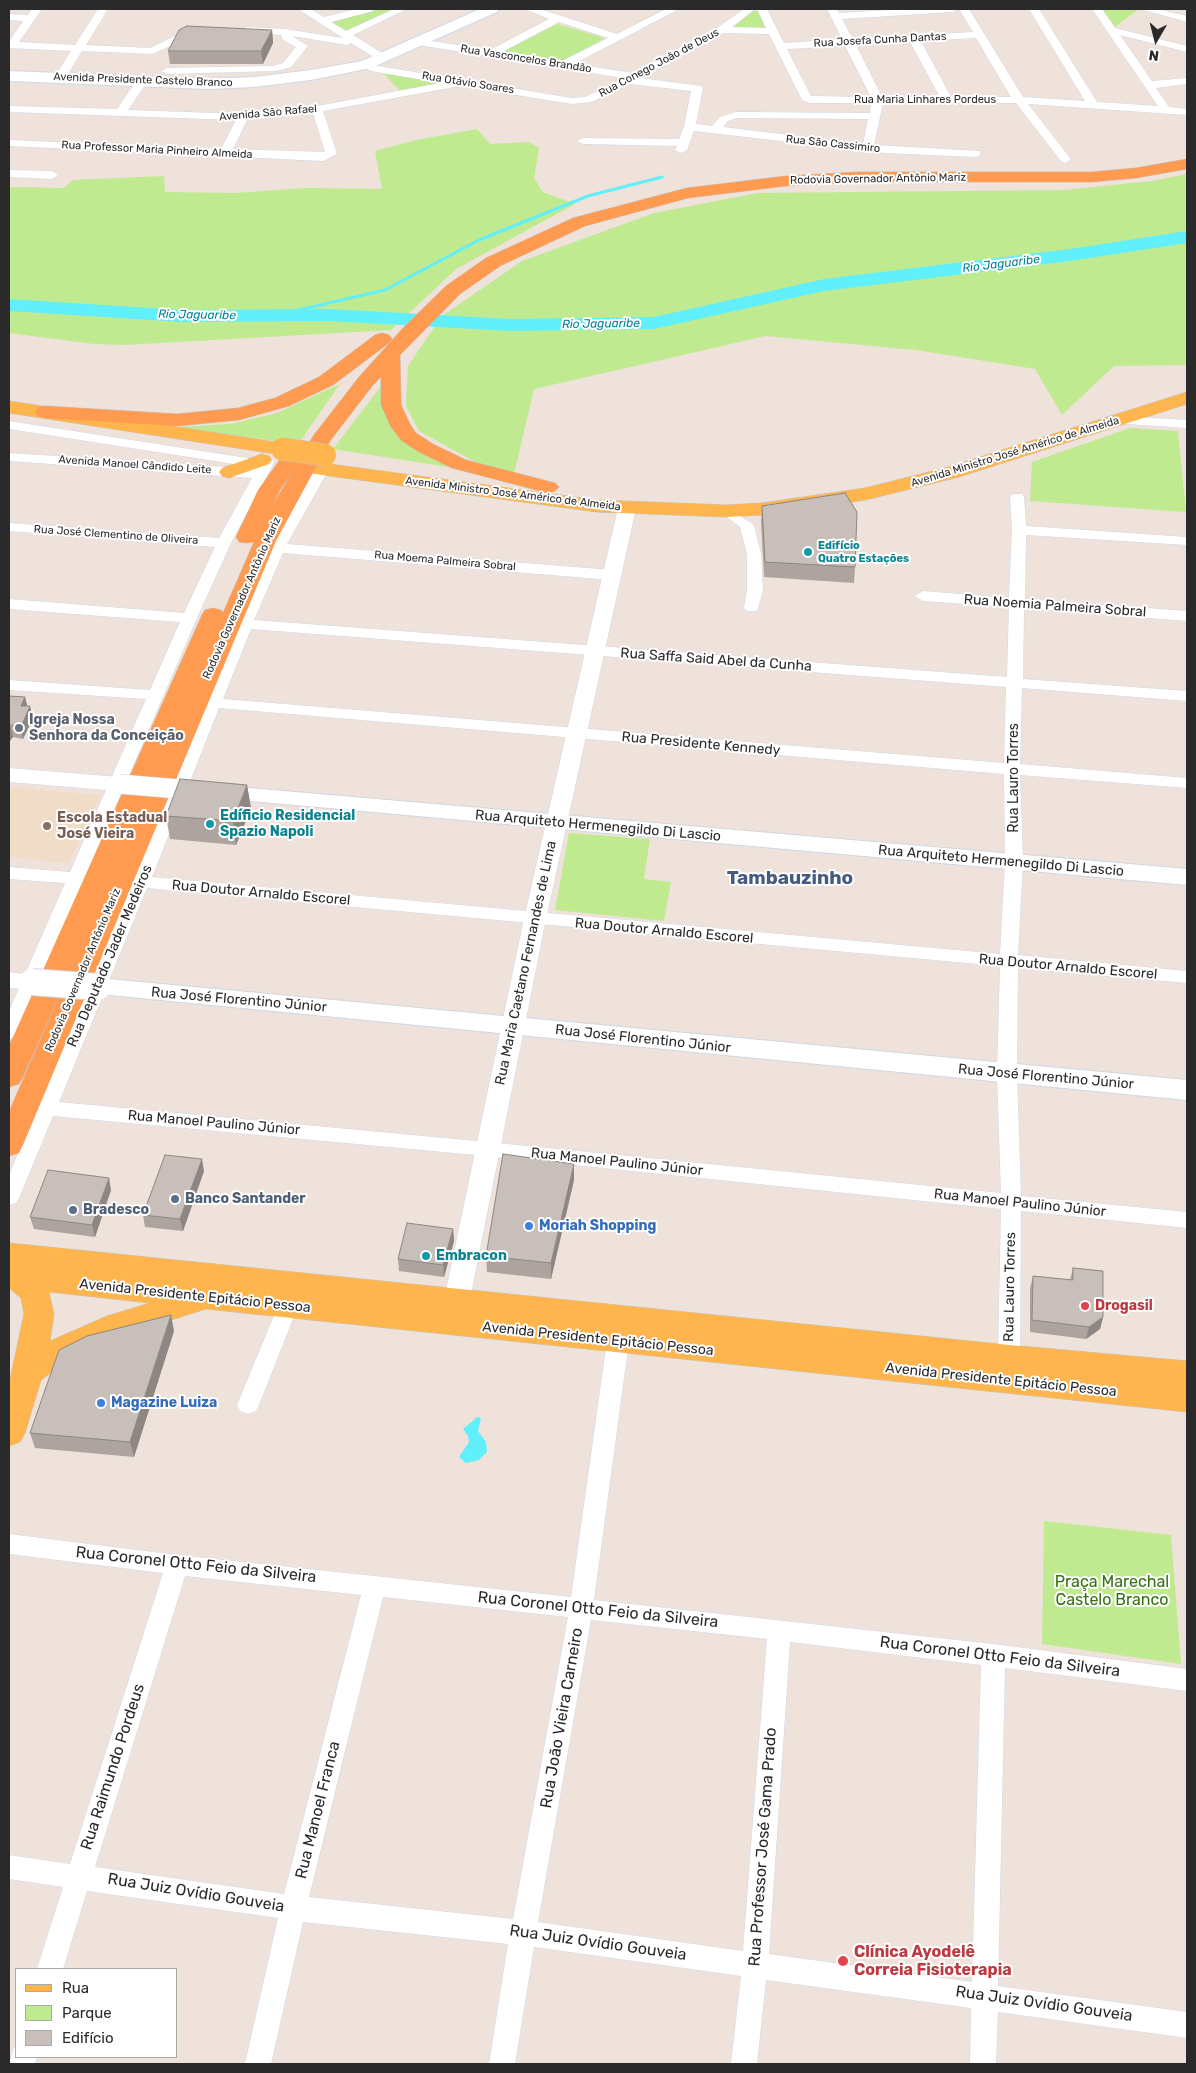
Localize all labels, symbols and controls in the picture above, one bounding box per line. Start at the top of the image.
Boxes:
north arrow [1131,15,1181,65]
street label: Rua Conego João de Deus [597,26,721,100]
street label: Rua Josefa Cunha Dantas [813,30,947,50]
street label: Rua Vasconcelos Brandão [460,42,592,76]
text: N [1148,46,1160,64]
street label: Rua Otávio Soares [421,69,515,97]
street label: Avenida Presidente Castelo Branco [53,70,233,90]
street label: Rua Maria Linhares Pordeus [854,93,996,107]
street label: Avenida São Rafael [219,102,317,124]
street label: Rua São Cassimiro [785,132,881,156]
street label: Rua Professor Maria Pinheiro Almeida [61,138,253,162]
street label: Rodovia Governador Antônio Mariz [790,171,966,187]
water label: Rio Jaguaribe [961,252,1041,276]
water label: Rio Jaguaribe [158,307,236,323]
water label: Rio Jaguaribe [562,316,640,332]
street label: Avenida Ministro José Américo de Almeida [909,414,1121,490]
street label: Avenida Manoel Cândido Leite [58,453,212,477]
street label: Avenida Ministro José Américo de Almeida [404,474,622,514]
street label: Rodovia Governador Antônio Mariz [200,515,284,681]
street label: Rua José Clementino de Oliveira [33,523,199,547]
place label: Edifício Quatro Estações [818,539,909,565]
marker: Edifício Quatro Estações [802,546,814,558]
street label: Rua Moema Palmeira Sobral [374,548,516,574]
street label: Rua Noemia Palmeira Sobral [963,591,1147,621]
street label: Rua Saffa Said Abel da Cunha [620,645,812,675]
place label: Igreja Nossa Senhora da Conceição [29,712,184,744]
marker: Igreja Nossa Senhora da Conceição [13,722,25,734]
street label: Rua Lauro Torres [1006,723,1022,833]
street label: Rua Presidente Kennedy [621,729,781,759]
street label: Rua Arquiteto Hermenegildo Di Lascio [474,807,722,845]
place label: Edíficio Residencial Spazio Napoli [220,808,355,840]
place label: Escola Estadual José Vieira [57,810,167,842]
marker: Edíficio Residencial Spazio Napoli [204,818,216,830]
marker: Escola Estadual José Vieira [41,820,53,832]
street label: Rua Maria Caetano Fernandes de Lima [492,839,560,1087]
street label: Rua Arquiteto Hermenegildo Di Lascio [877,842,1125,880]
street label: Rua Deputado Jader Medeiros [64,862,156,1050]
district label: Tambauzinho [727,868,853,890]
street label: Rua Doutor Arnaldo Escorel [171,877,351,909]
street label: Rodovia Governador Antônio Mariz [43,886,123,1054]
street label: Rua Doutor Arnaldo Escorel [574,915,754,947]
street label: Rua Doutor Arnaldo Escorel [978,951,1158,983]
street label: Rua José Florentino Júnior [150,984,328,1016]
street label: Rua José Florentino Júnior [554,1021,732,1057]
street label: Rua José Florentino Júnior [957,1061,1135,1093]
street label: Rua Manoel Paulino Júnior [127,1107,301,1139]
street label: Rua Manoel Paulino Júnior [530,1145,704,1179]
street label: Rua Manoel Paulino Júnior [933,1186,1107,1220]
place label: Banco Santander [185,1191,306,1207]
marker: Banco Santander [169,1193,181,1205]
place label: Bradesco [83,1202,149,1218]
marker: Bradesco [67,1204,79,1216]
place label: Moriah Shopping [539,1218,656,1234]
marker: Moriah Shopping [523,1220,535,1232]
street label: Rua Lauro Torres [1001,1232,1019,1342]
place label: Embracon [436,1248,507,1264]
marker: Embracon [420,1250,432,1262]
street label: Avenida Presidente Epitácio Pessoa [79,1276,311,1316]
place label: Drogasil [1095,1298,1153,1314]
marker: Drogasil [1079,1300,1091,1312]
street label: Avenida Presidente Epitácio Pessoa [482,1319,714,1359]
street label: Avenida Presidente Epitácio Pessoa [885,1360,1117,1400]
place label: Magazine Luiza [111,1395,217,1411]
marker: Magazine Luiza [95,1397,107,1409]
street label: Rua Coronel Otto Feio da Silveira [75,1543,317,1587]
park label: Praça Marechal Castelo Branco [1055,1572,1169,1610]
street label: Rua Coronel Otto Feio da Silveira [477,1588,719,1632]
street label: Rua João Vieira Carneiro [537,1626,587,1810]
street label: Rua Coronel Otto Feio da Silveira [879,1633,1121,1681]
street label: Rua Raimundo Pordeus [77,1681,149,1853]
street label: Rua Professor José Gama Prado [745,1727,781,1967]
street label: Rua Manoel Franca [292,1739,344,1881]
street label: Rua Juiz Ovídio Gouveia [106,1870,286,1916]
street label: Rua Juiz Ovídio Gouveia [508,1921,688,1965]
place label: Clínica Ayodelê Correia Fisioterapia [854,1942,1012,1980]
marker: Clínica Ayodelê Correia Fisioterapia [836,1954,850,1968]
legend [15,1968,178,2058]
text: Rua [62,1979,89,1997]
street label: Rua Juiz Ovídio Gouveia [954,1982,1134,2026]
text: Parque [62,2004,112,2022]
text: Edifício [62,2029,114,2047]

